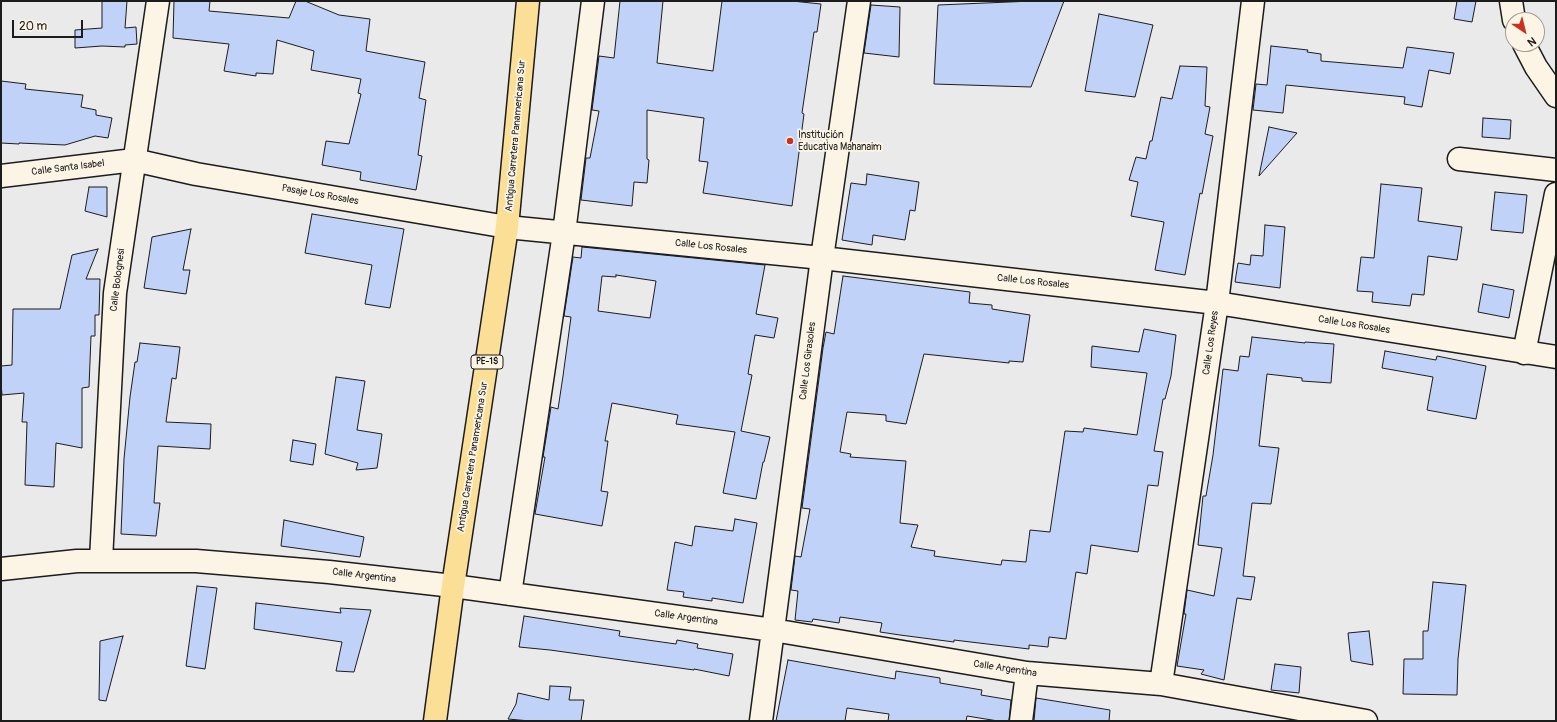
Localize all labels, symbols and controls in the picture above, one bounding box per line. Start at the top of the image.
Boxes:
scale bar [14,12,85,38]
north arrow [1505,12,1545,52]
text: 20 m [19,19,47,34]
text: N [1525,34,1538,49]
street label: Antigua Carretera Panamericana Sur [503,60,529,212]
place label: Institución Educativa Mahanaim [798,129,882,152]
marker: Institución Educativa Mahanaim [785,136,795,146]
street label: Calle Santa Isabel [31,158,105,178]
street label: Pasaje Los Rosales [281,182,359,208]
street label: Calle Los Rosales [674,237,748,257]
street label: Calle Bolognesi [108,248,128,312]
street label: Calle Los Rosales [996,272,1070,292]
street label: Calle Los Reyes [1201,310,1221,376]
street label: Calle Los Rosales [1317,313,1391,337]
street label: Calle Los Girasoles [797,321,819,401]
road number: PE-1S [471,355,503,369]
street label: Antigua Carretera Panamericana Sur [455,381,491,533]
street label: Calle Argentina [331,566,397,586]
street label: Calle Argentina [653,608,719,628]
street label: Calle Argentina [972,658,1038,680]

